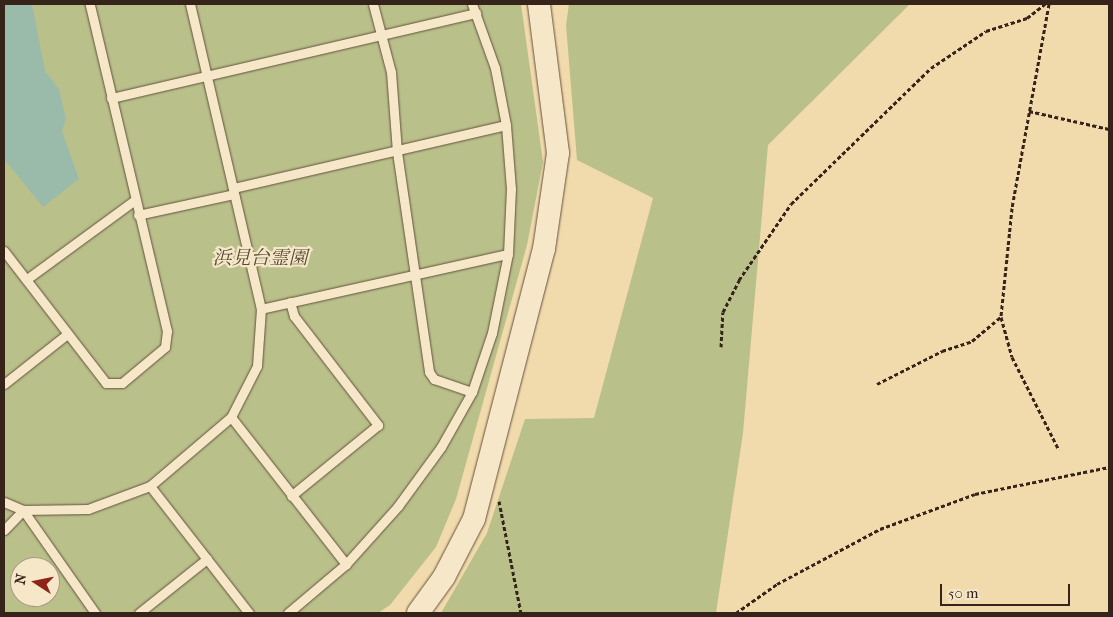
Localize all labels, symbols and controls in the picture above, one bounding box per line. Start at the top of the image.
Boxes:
park label: 浜見台霊園 [213,248,307,270]
north arrow [10,557,60,607]
text: N [11,572,30,586]
scale bar [943,574,1073,606]
text: 50 m [948,584,978,602]

